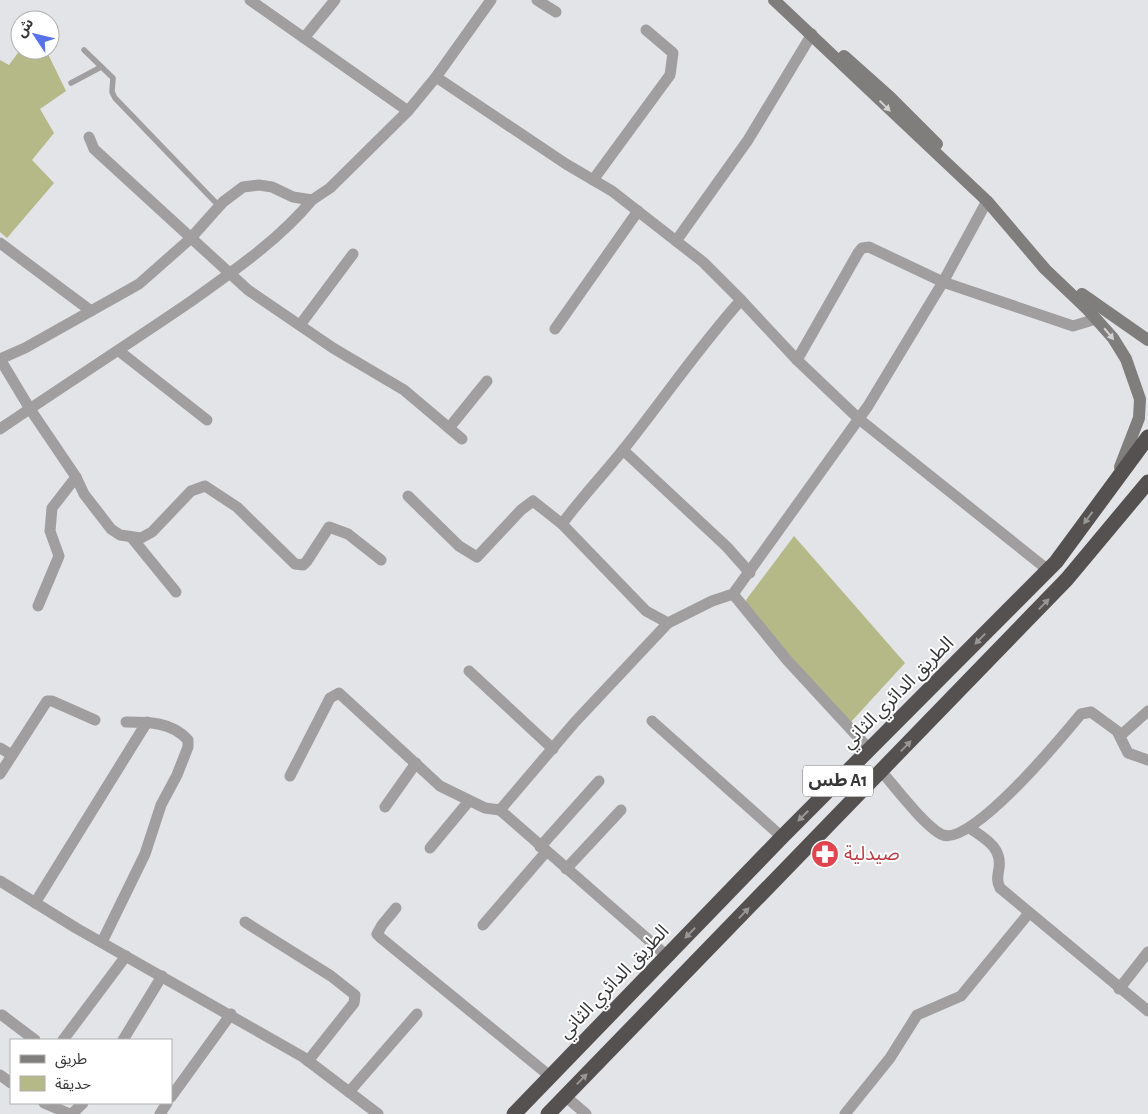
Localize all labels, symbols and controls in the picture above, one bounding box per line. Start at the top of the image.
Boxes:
north arrow [10,10,60,60]
text: ش [14,16,36,40]
one-way arrow [879,100,891,112]
one-way arrow [1103,328,1115,340]
one-way arrow [1083,511,1093,525]
one-way arrow [1038,598,1050,610]
street label: الطريق الدائري الثاني [838,633,961,756]
one-way arrow [974,633,986,645]
one-way arrow [900,740,912,752]
road number: طس A1 [803,766,873,796]
one-way arrow [797,810,809,822]
pharmacy icon: صيدلية [810,839,840,869]
place label: صيدلية [844,845,900,864]
one-way arrow [738,907,750,919]
street label: الطريق الدائري الثاني [555,922,676,1045]
one-way arrow [684,926,696,938]
legend [10,1039,172,1104]
text: طريق [55,1052,87,1069]
one-way arrow [576,1073,588,1085]
text: حديقة [55,1077,91,1092]

